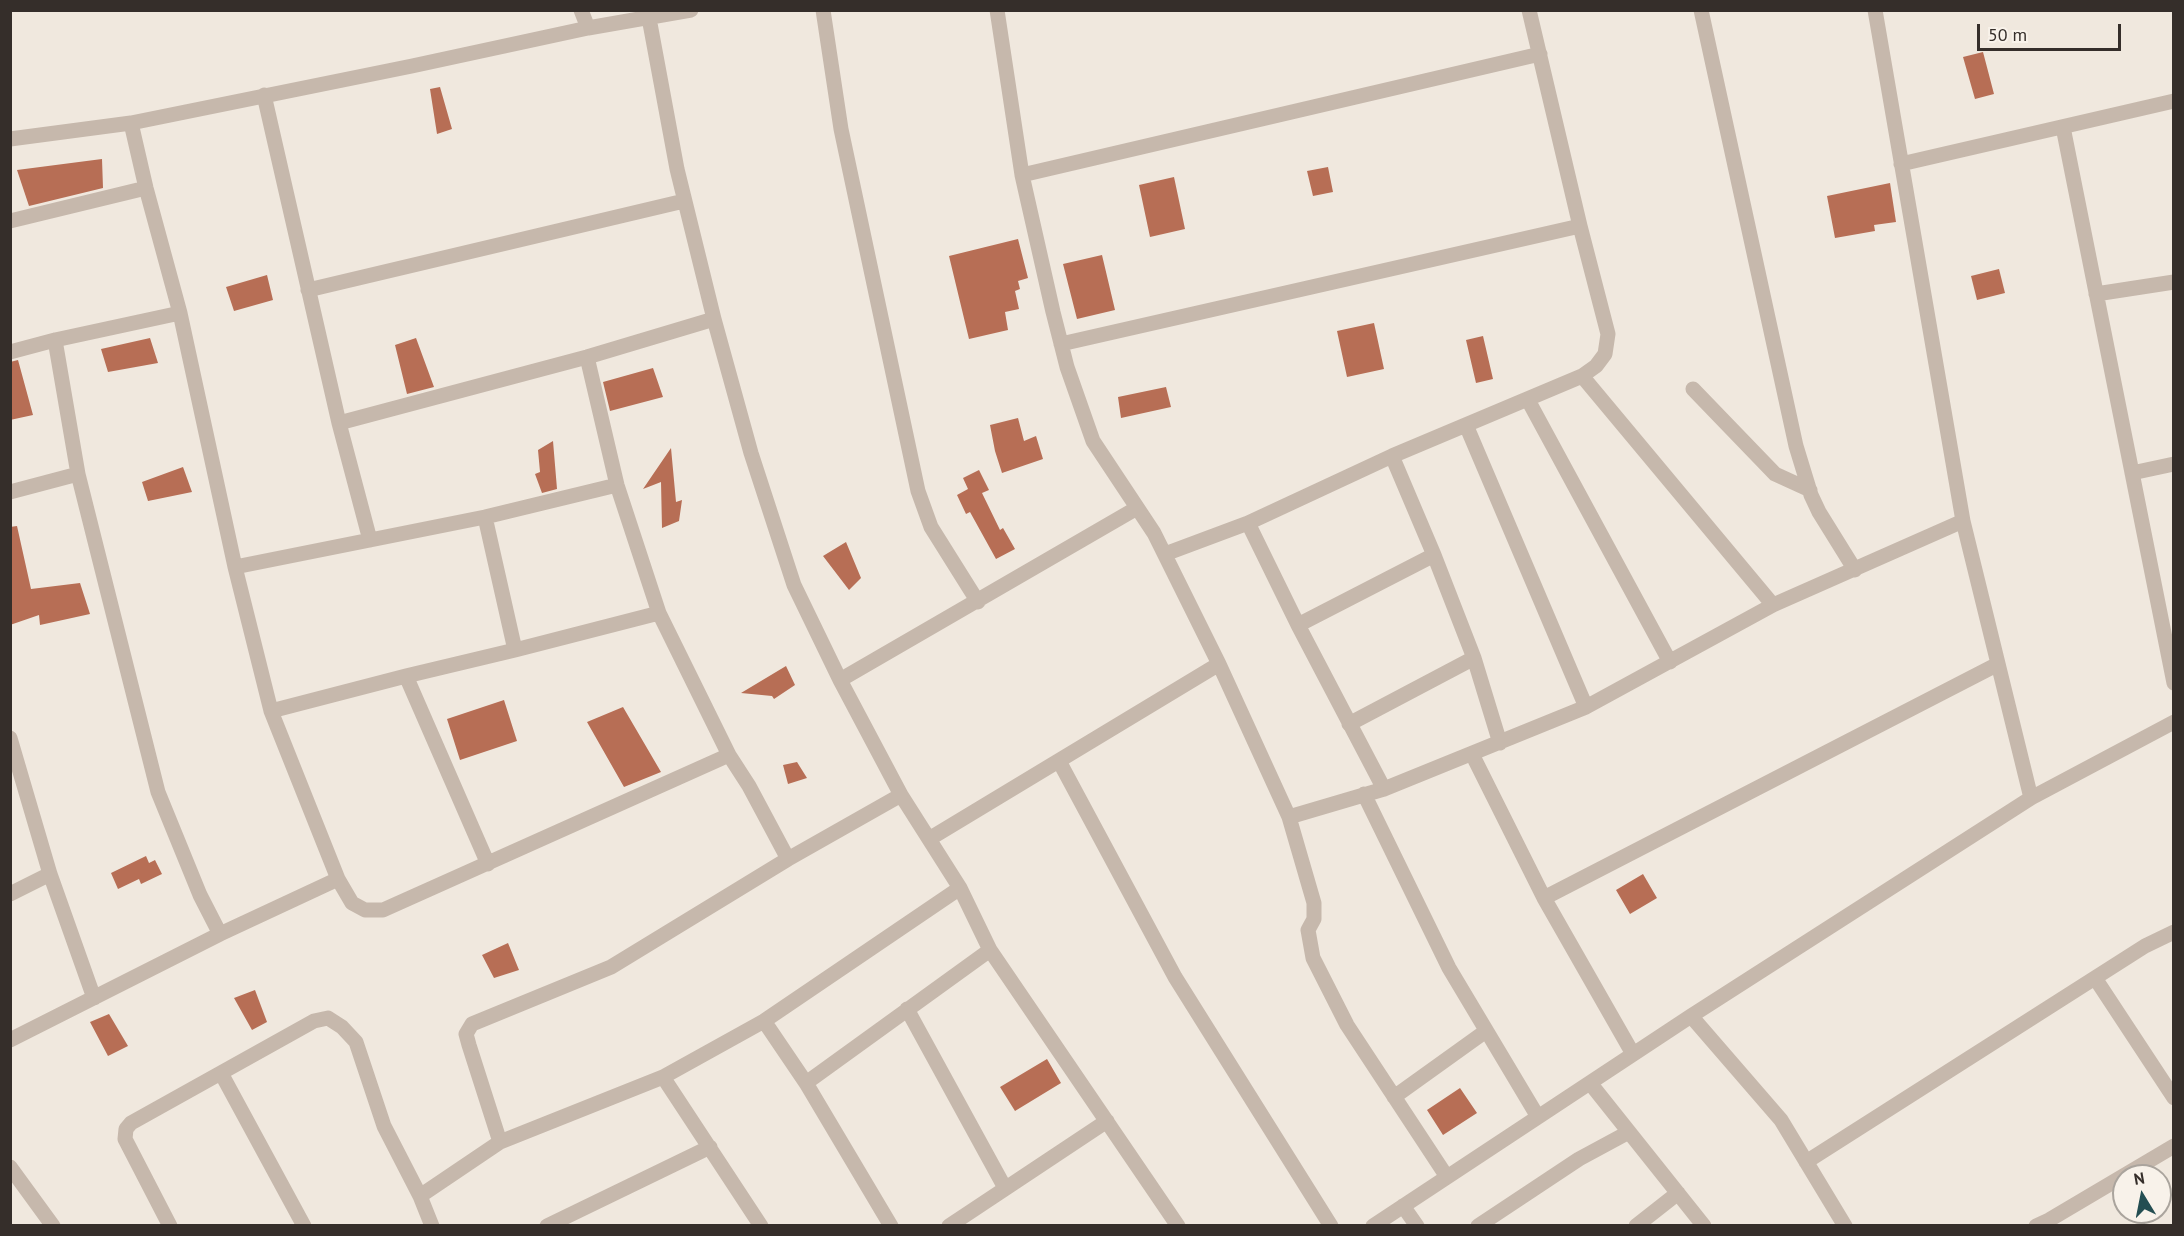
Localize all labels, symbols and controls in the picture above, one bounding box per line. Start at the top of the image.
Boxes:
scale bar [1980,12,2124,50]
text: 50 m [1988,23,2027,46]
north arrow [2112,1164,2172,1224]
text: N [2132,1167,2146,1189]

